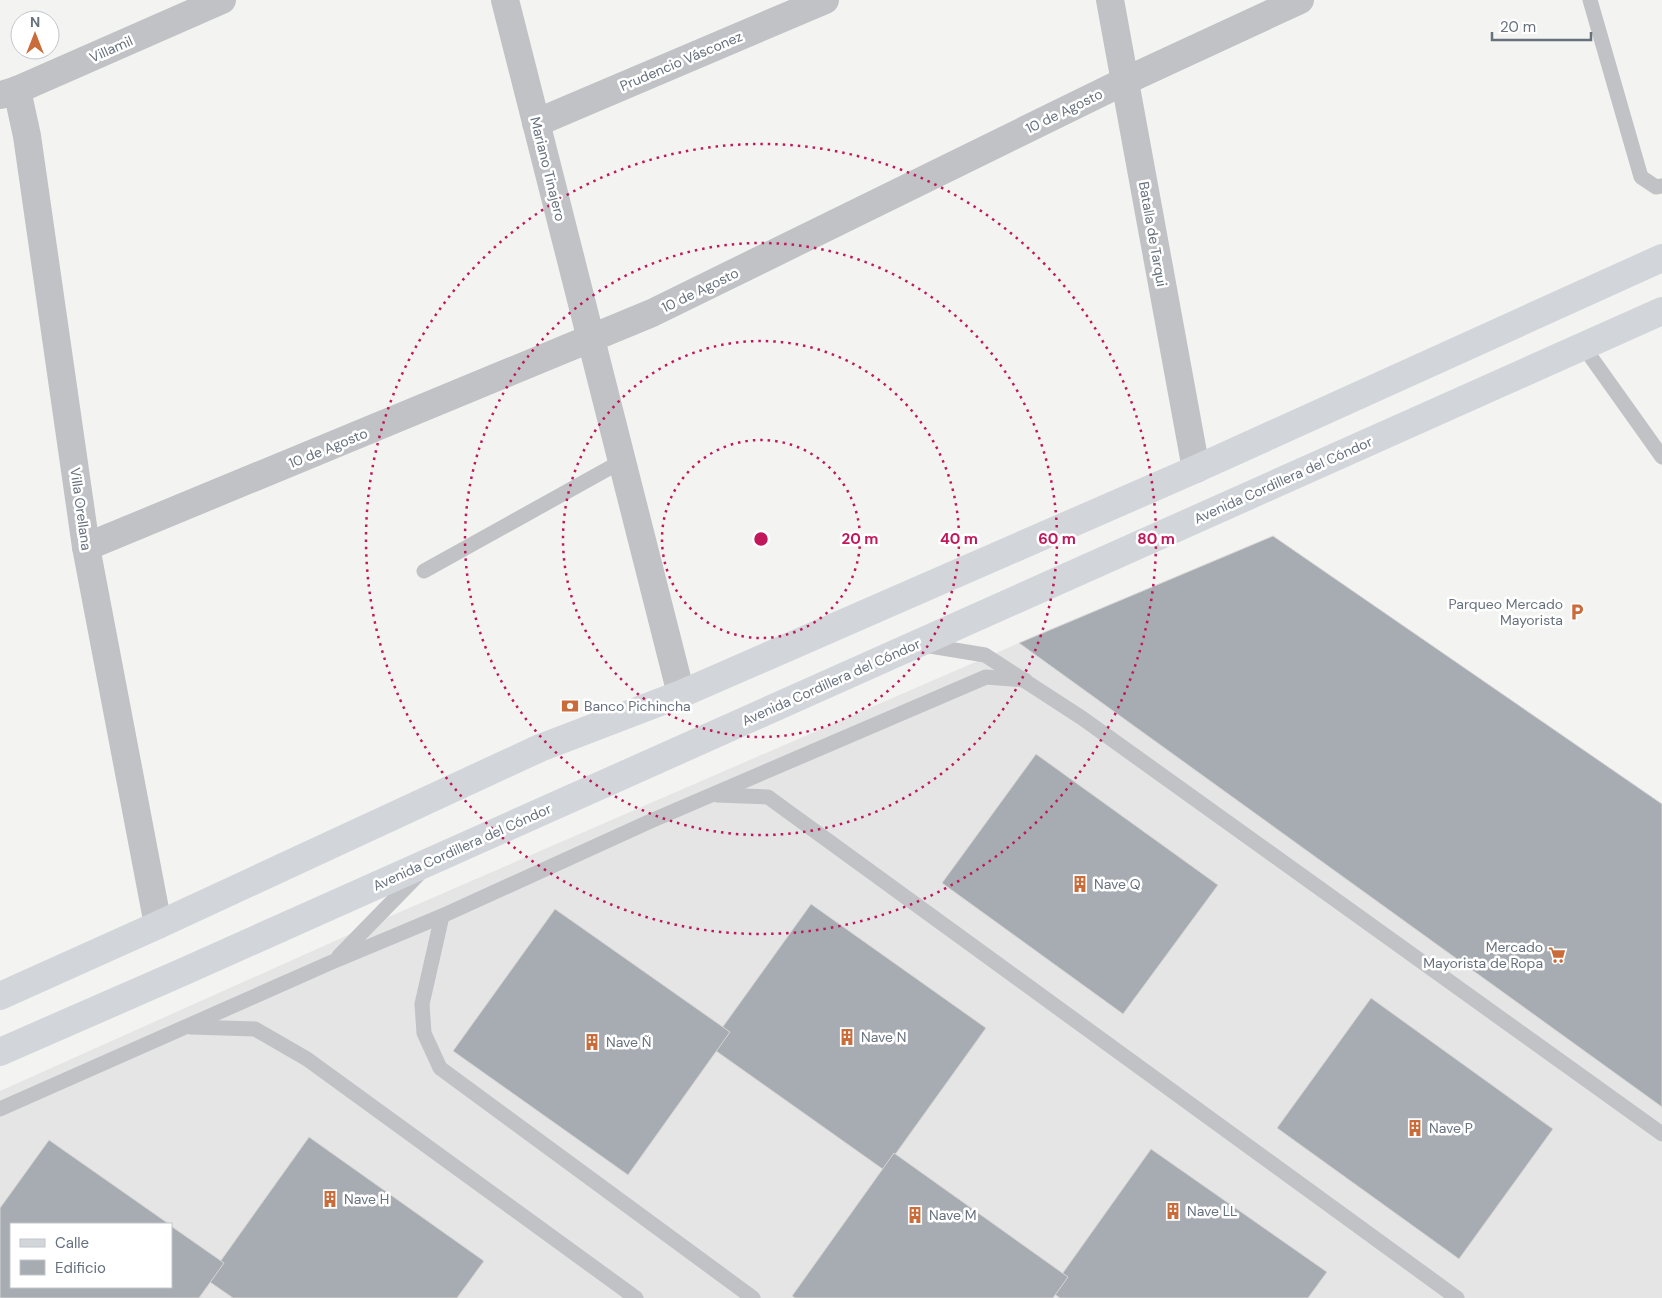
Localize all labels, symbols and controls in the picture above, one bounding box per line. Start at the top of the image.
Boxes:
north arrow [10,10,60,60]
scale bar [1492,10,1591,42]
text: N [30,13,40,31]
text: 20 m [1500,17,1536,37]
street label: Prudencio Vásconez [617,27,745,95]
street label: Villamil [87,32,135,66]
street label: 10 de Agosto [1022,85,1106,137]
street label: Mariano Tinajero [526,115,570,223]
street label: Batalla de Tarqui [1135,180,1171,288]
street label: 10 de Agosto [658,264,742,316]
street label: 10 de Agosto [286,424,370,472]
street label: Avenida Cordillera del Cóndor [1191,432,1375,528]
street label: Villa Orellana [66,466,96,552]
text: 20 m [842,529,878,549]
text: 40 m [940,529,978,549]
text: 60 m [1038,529,1076,549]
text: 80 m [1137,529,1175,549]
centre of rings [752,530,770,548]
place label: Parqueo Mercado Mayorista [1449,595,1563,629]
parking icon: Parqueo Mercado Mayorista [1567,602,1587,622]
street label: Avenida Cordillera del Cóndor [739,634,923,730]
bank icon: Banco Pichincha [560,696,580,716]
place label: Banco Pichincha [584,697,691,715]
street label: Avenida Cordillera del Cóndor [370,799,554,895]
building icon: Nave Q [1070,874,1090,894]
place label: Nave Q [1094,875,1141,893]
place label: Mercado Mayorista de Ropa [1423,938,1543,972]
supermarket icon: Mercado Mayorista de Ropa [1547,945,1567,965]
building icon: Nave N [837,1027,857,1047]
place label: Nave N [861,1028,906,1046]
building icon: Nave Ñ [582,1032,602,1052]
place label: Nave Ñ [606,1033,651,1051]
building icon: Nave P [1405,1118,1425,1138]
place label: Nave P [1429,1119,1473,1137]
building icon: Nave H [320,1189,340,1209]
place label: Nave H [344,1190,389,1208]
building icon: Nave LL [1163,1201,1183,1221]
place label: Nave LL [1187,1202,1237,1220]
building icon: Nave M [905,1205,925,1225]
place label: Nave M [929,1206,977,1224]
legend [10,1223,172,1288]
text: Calle [55,1233,89,1253]
text: Edificio [55,1258,106,1278]

